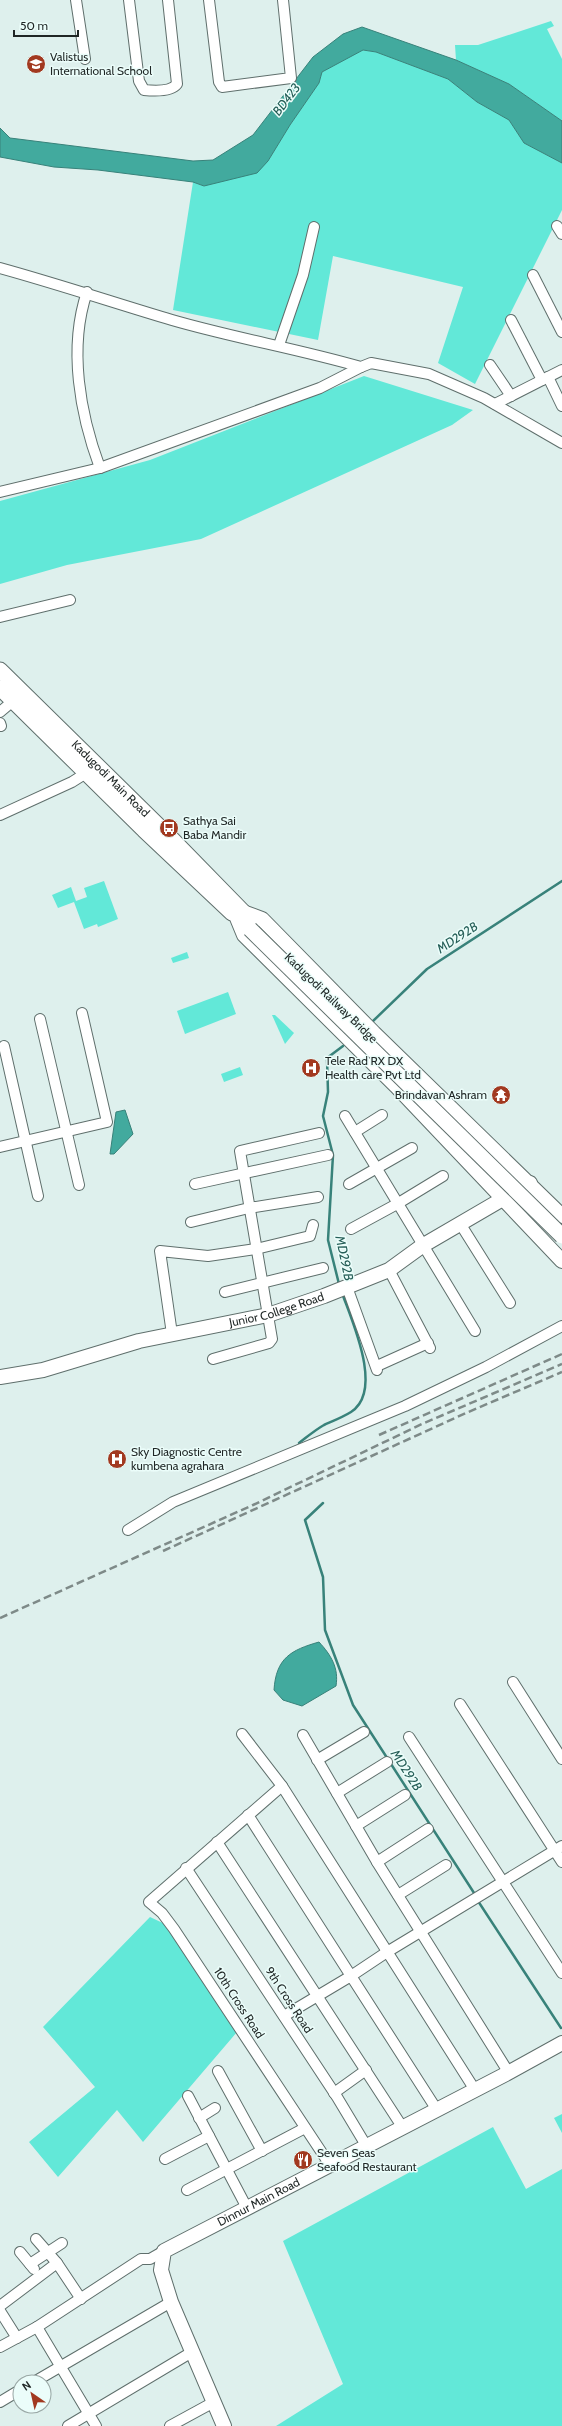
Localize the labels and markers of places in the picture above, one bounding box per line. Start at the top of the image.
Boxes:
place label: Valistus International School [50,49,152,78]
school or university icon: Valistus International School [25,53,47,75]
place label: Sathya Sai Baba Mandir [183,813,246,842]
bus stop icon: Sathya Sai Baba Mandir [158,817,180,839]
place label: Tele Rad RX DX Health care Pvt Ltd [325,1053,421,1082]
hospital icon: Tele Rad RX DX Health care Pvt Ltd [300,1057,322,1079]
temple icon: Brindavan Ashram [490,1084,512,1106]
place label: Brindavan Ashram [395,1087,487,1102]
place label: Sky Diagnostic Centre kumbena agrahara [131,1444,242,1473]
hospital icon: Sky Diagnostic Centre kumbena agrahara [106,1448,128,1470]
place label: Seven Seas Seafood Restaurant [317,2145,417,2174]
restaurant icon: Seven Seas Seafood Restaurant [292,2149,314,2171]

